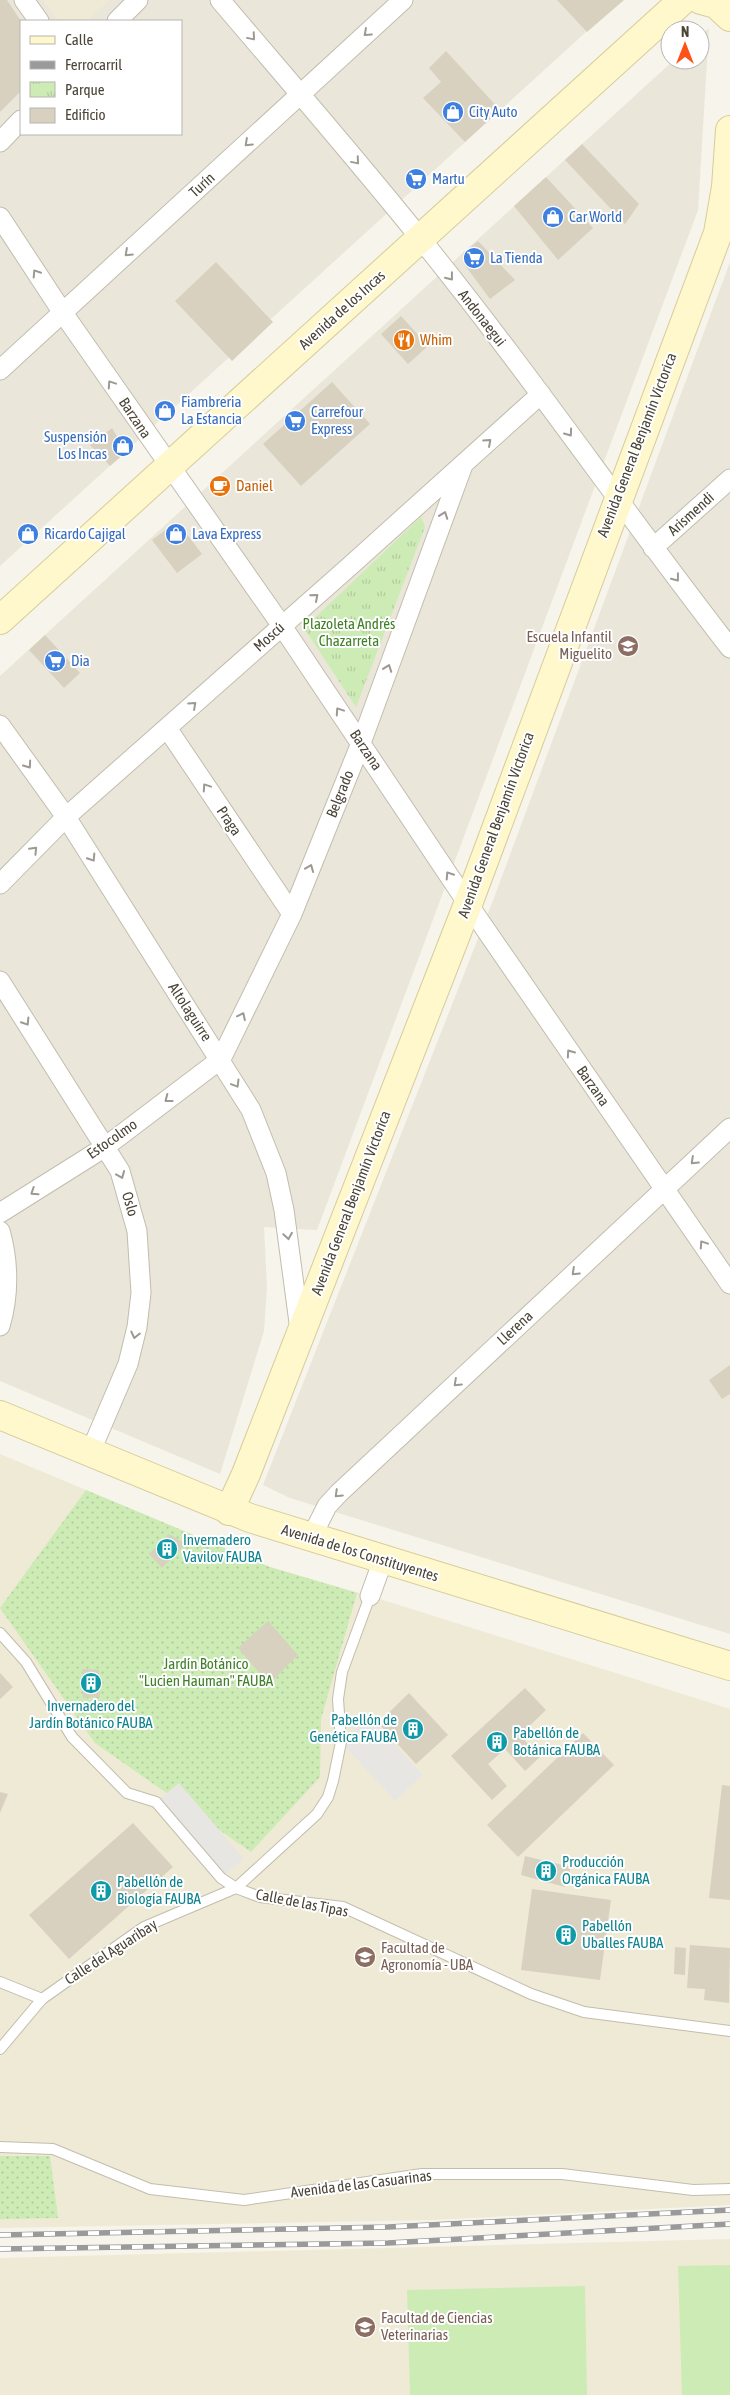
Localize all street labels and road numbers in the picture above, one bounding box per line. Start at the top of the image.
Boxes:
street label: Turín [186,169,218,200]
street label: Avenida de los Incas [295,266,388,353]
street label: Andonaegui [455,286,510,349]
street label: Avenida General Benjamín Victorica [593,350,680,539]
street label: Barzana [116,394,155,441]
street label: Arismendi [664,489,717,539]
street label: Moscú [250,619,287,655]
street label: Barzana [347,726,386,773]
street label: Avenida General Benjamín Victorica [454,730,537,920]
street label: Belgrado [322,768,357,820]
street label: Praga [214,803,245,839]
street label: Altolaguirre [165,979,216,1044]
street label: Barzana [574,1062,613,1109]
street label: Avenida General Benjamín Victorica [307,1108,394,1297]
street label: Estocolmo [83,1115,140,1162]
street label: Oslo [119,1190,142,1218]
street label: Llerena [494,1307,536,1348]
street label: Avenida de los Constituyentes [280,1521,441,1585]
street label: Calle de las Tipas [254,1885,350,1920]
street label: Calle del Aguaribay [61,1915,160,1988]
street label: Avenida de las Casuarinas [289,2166,432,2201]

